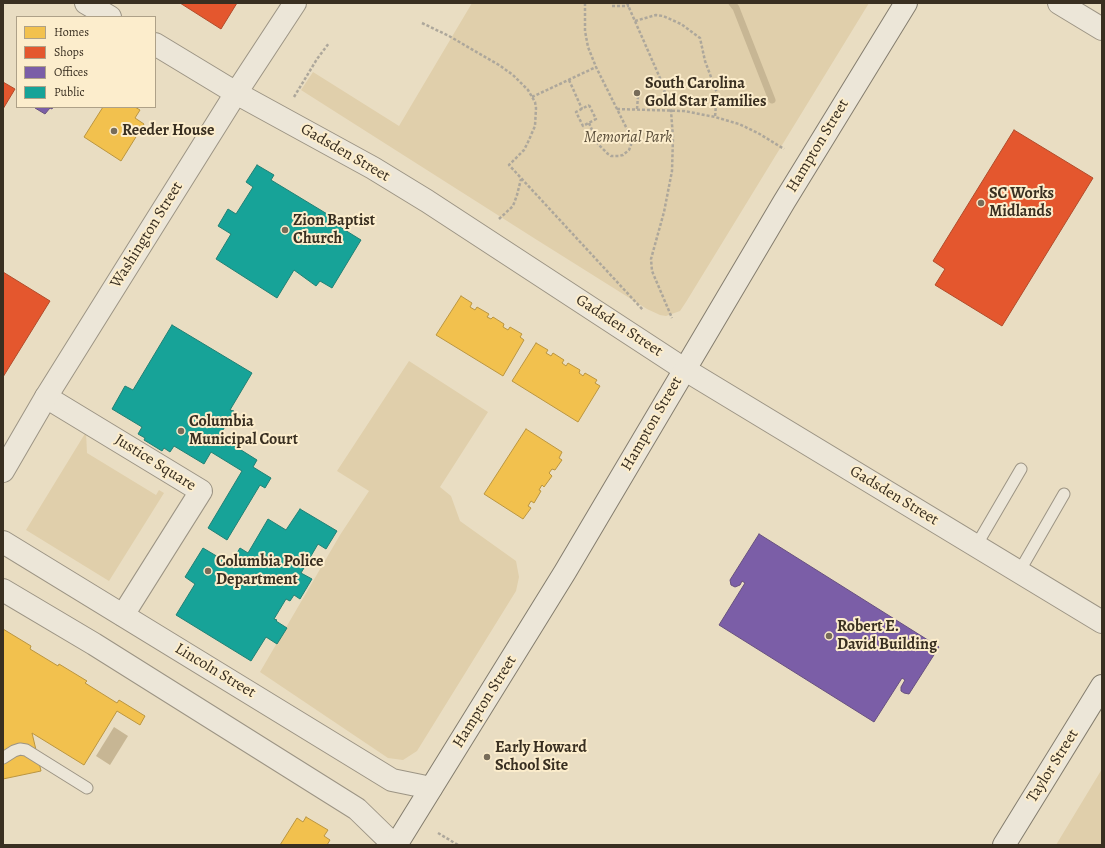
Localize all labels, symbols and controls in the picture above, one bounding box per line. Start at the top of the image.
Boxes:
legend [16,16,156,108]
text: Homes [54,24,89,40]
text: Shops [54,44,84,60]
text: Offices [54,64,88,80]
place label: South Carolina Gold Star Families [645,74,767,112]
text: Public [54,84,85,100]
marker: South Carolina Gold Star Families [632,88,642,98]
street label: Hampton Street [783,96,853,196]
street label: Gadsden Street [297,120,393,186]
place label: Reeder House [122,121,214,141]
marker: Reeder House [109,126,119,136]
park label: Memorial Park [584,128,672,148]
street label: Washington Street [107,178,187,292]
place label: SC Works Midlands [989,184,1054,222]
marker: SC Works Midlands [976,198,986,208]
place label: Zion Baptist Church [293,211,375,249]
marker: Zion Baptist Church [280,225,290,235]
street label: Gadsden Street [572,291,666,361]
street label: Hampton Street [617,374,687,474]
place label: Columbia Municipal Court [189,412,298,450]
marker: Columbia Municipal Court [176,426,186,436]
street label: Justice Square [111,430,199,496]
street label: Gadsden Street [846,462,942,530]
place label: Columbia Police Department [216,552,323,590]
marker: Columbia Police Department [203,566,213,576]
place label: Robert E. David Building [837,617,937,655]
marker: Robert E. David Building [824,631,834,641]
street label: Lincoln Street [171,639,259,703]
street label: Hampton Street [449,652,521,752]
street label: Taylor Street [1023,726,1083,806]
place label: Early Howard School Site [495,738,587,776]
marker: Early Howard School Site [482,752,492,762]

